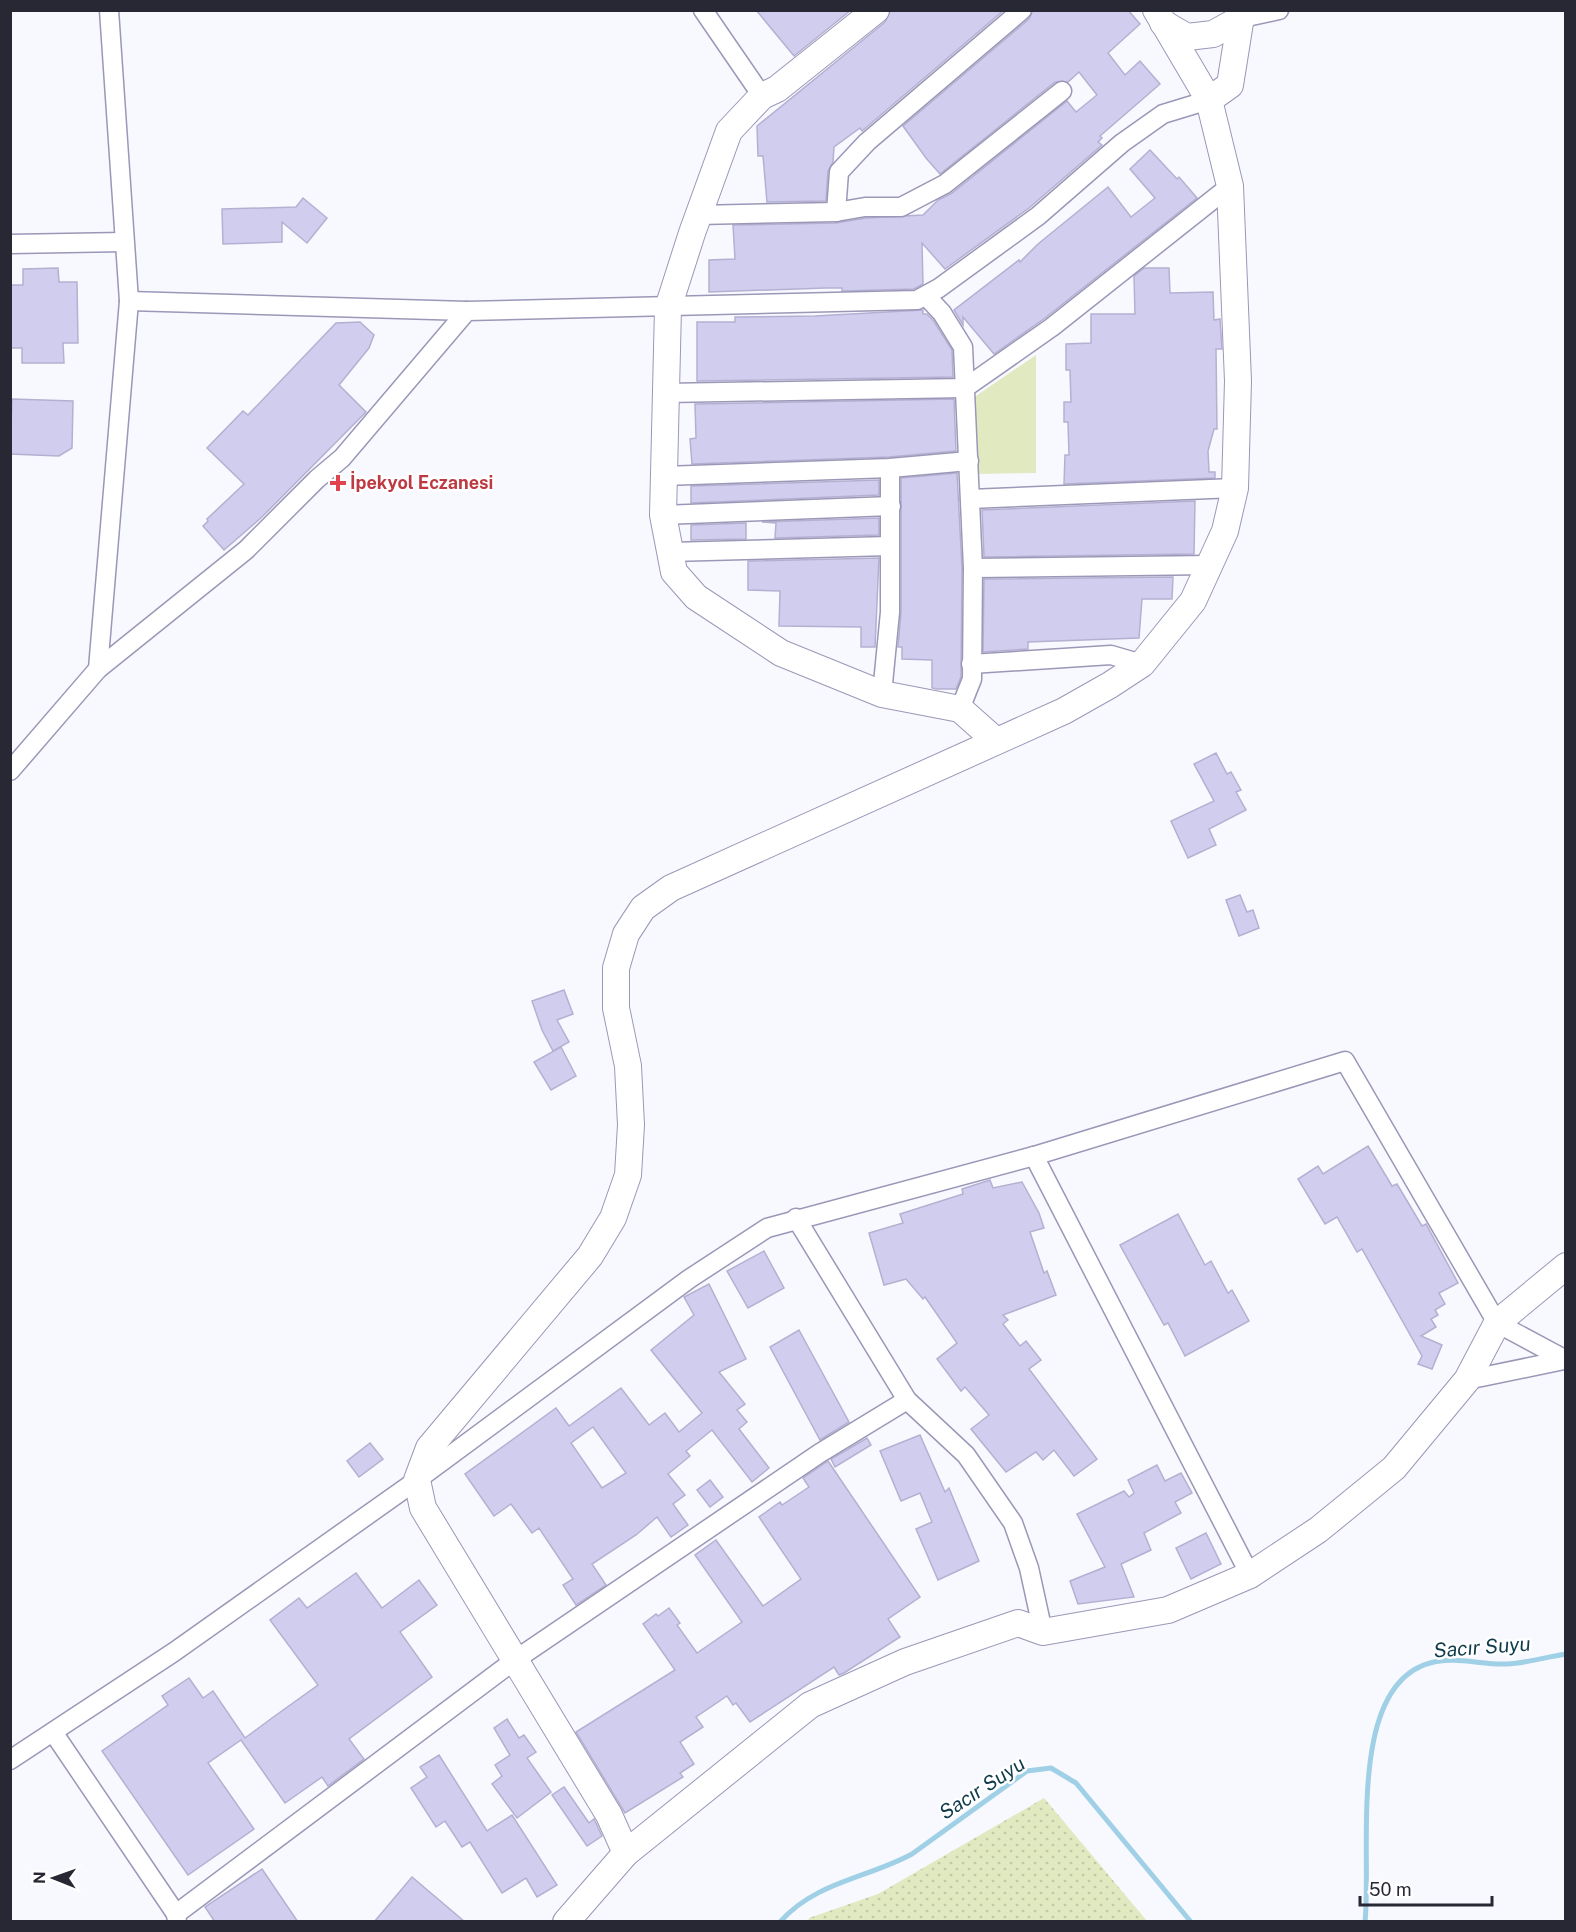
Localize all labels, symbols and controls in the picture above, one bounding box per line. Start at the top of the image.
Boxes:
place label: İpekyol Eczanesi [350,471,493,493]
marker: İpekyol Eczanesi [331,476,345,490]
water label: Sacır Suyu [1433,1632,1531,1662]
water label: Sacır Suyu [935,1751,1029,1825]
north arrow [24,1848,84,1908]
scale bar [1360,1869,1492,1907]
text: N [30,1871,49,1884]
text: 50 m [1369,1879,1412,1900]

